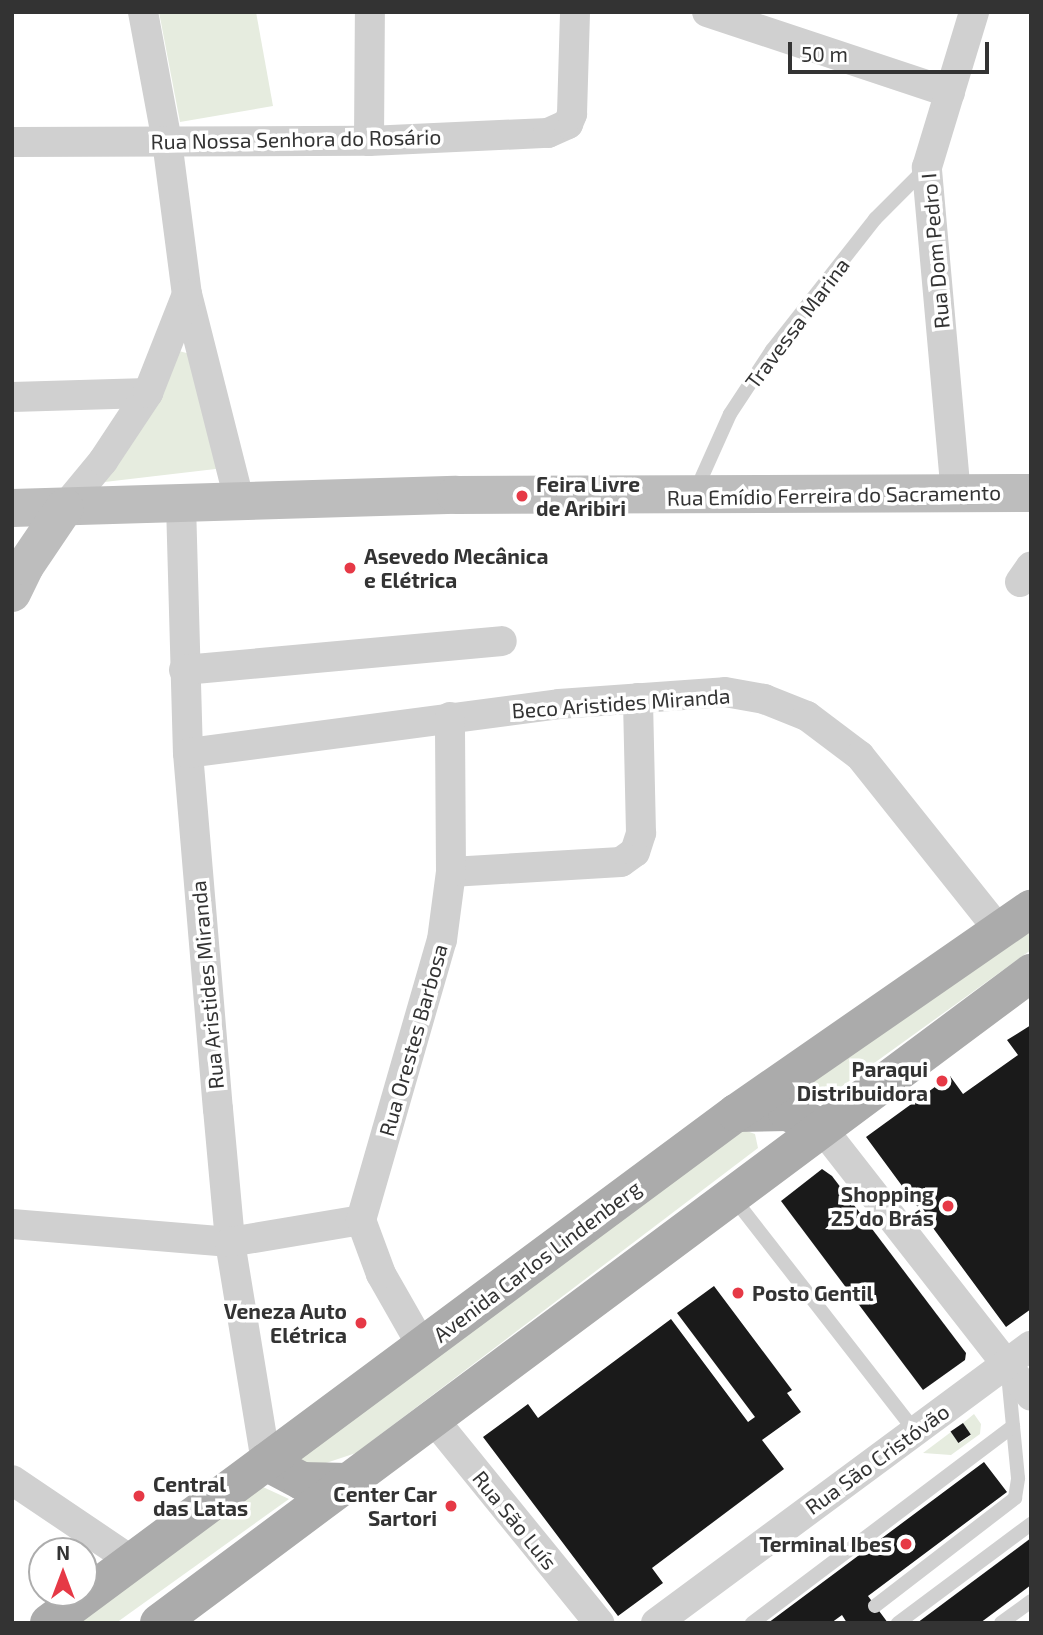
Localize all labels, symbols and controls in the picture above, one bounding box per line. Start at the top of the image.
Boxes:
scale bar [791,28,992,72]
text: 50 m [801,41,848,66]
street label: Rua Nossa Senhora do Rosário [150,124,442,154]
street label: Rua Dom Pedro I [916,172,954,330]
street label: Travessa Marina [740,253,854,393]
place label: Feira Livre de Aribiri [536,471,640,521]
street label: Rua Emídio Ferreira do Sacramento [667,479,1001,511]
marker: Feira Livre de Aribiri [514,488,530,504]
place label: Asevedo Mecânica e Elétrica [364,543,548,593]
marker: Asevedo Mecânica e Elétrica [342,560,358,576]
street label: Beco Aristides Miranda [511,683,731,723]
street label: Rua Aristides Miranda [185,879,229,1091]
street label: Rua Orestes Barbosa [373,941,453,1139]
place label: Paraqui Distribuidora [797,1056,928,1106]
marker: Paraqui Distribuidora [934,1073,950,1089]
street label: Avenida Carlos Lindenberg [428,1175,646,1347]
place label: Shopping 25 do Brás [831,1181,934,1231]
marker: Shopping 25 do Brás [940,1198,956,1214]
place label: Posto Gentil [752,1280,873,1306]
marker: Posto Gentil [730,1285,746,1301]
place label: Veneza Auto Elétrica [223,1298,347,1348]
marker: Veneza Auto Elétrica [353,1315,369,1331]
street label: Rua São Cristóvão [800,1398,954,1520]
street label: Rua São Luís [468,1466,562,1574]
place label: Central das Latas [153,1471,248,1521]
place label: Center Car Sartori [333,1481,437,1531]
marker: Central das Latas [131,1488,147,1504]
marker: Center Car Sartori [443,1498,459,1514]
place label: Terminal Ibes [759,1531,892,1557]
marker: Terminal Ibes [898,1536,914,1552]
north arrow [28,1537,98,1607]
text: N [56,1541,70,1564]

